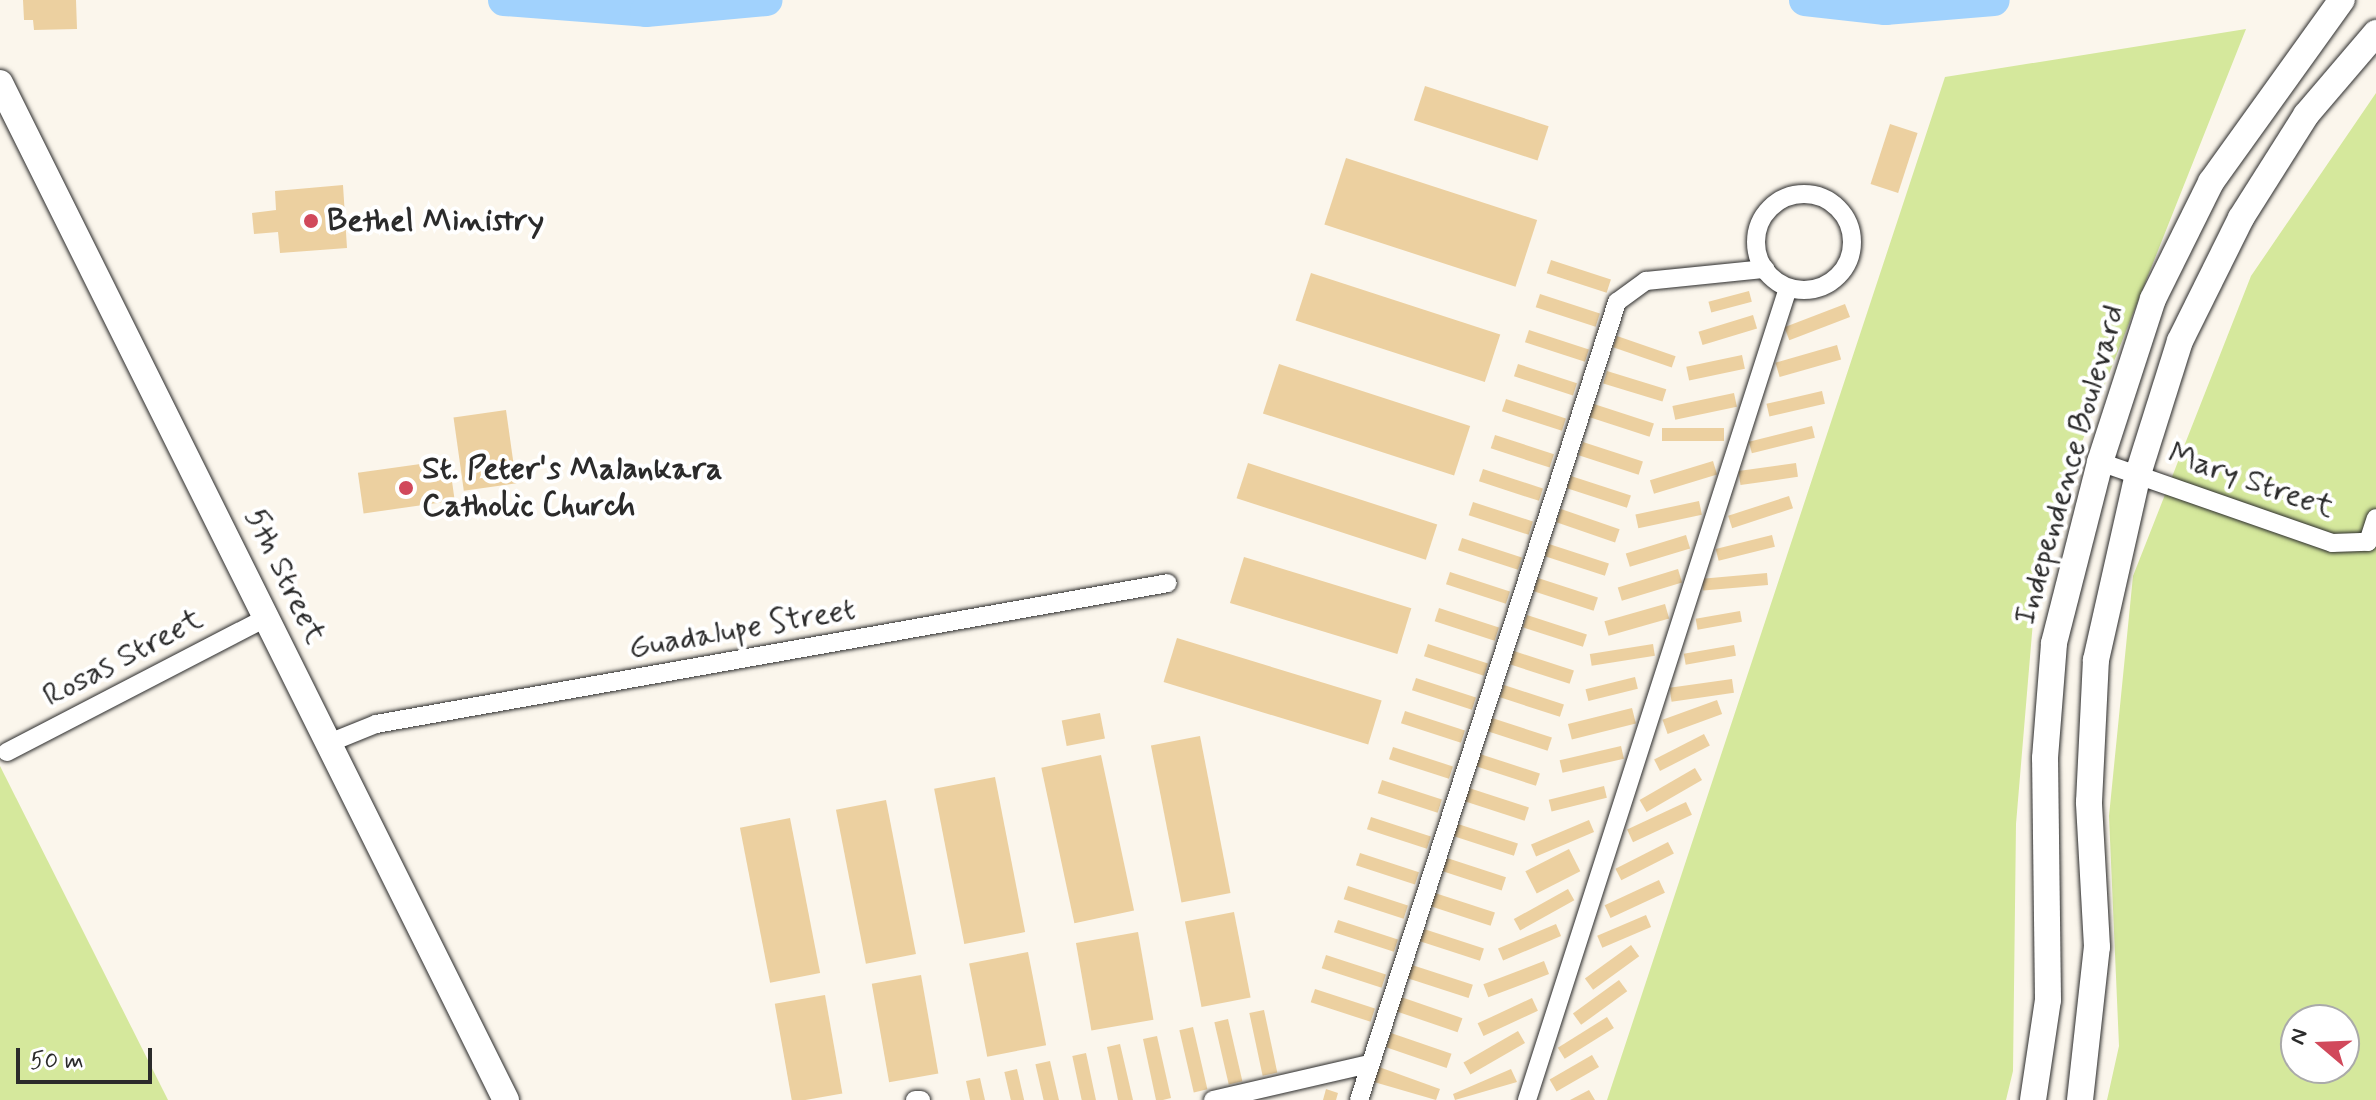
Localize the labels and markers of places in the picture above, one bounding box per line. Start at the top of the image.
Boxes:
place label: Bethel Ministry [327,202,535,240]
marker: Bethel Ministry [302,212,320,230]
place label: St. Peter's Malankara Catholic Church [422,451,727,526]
marker: St. Peter's Malankara Catholic Church [397,479,415,497]

